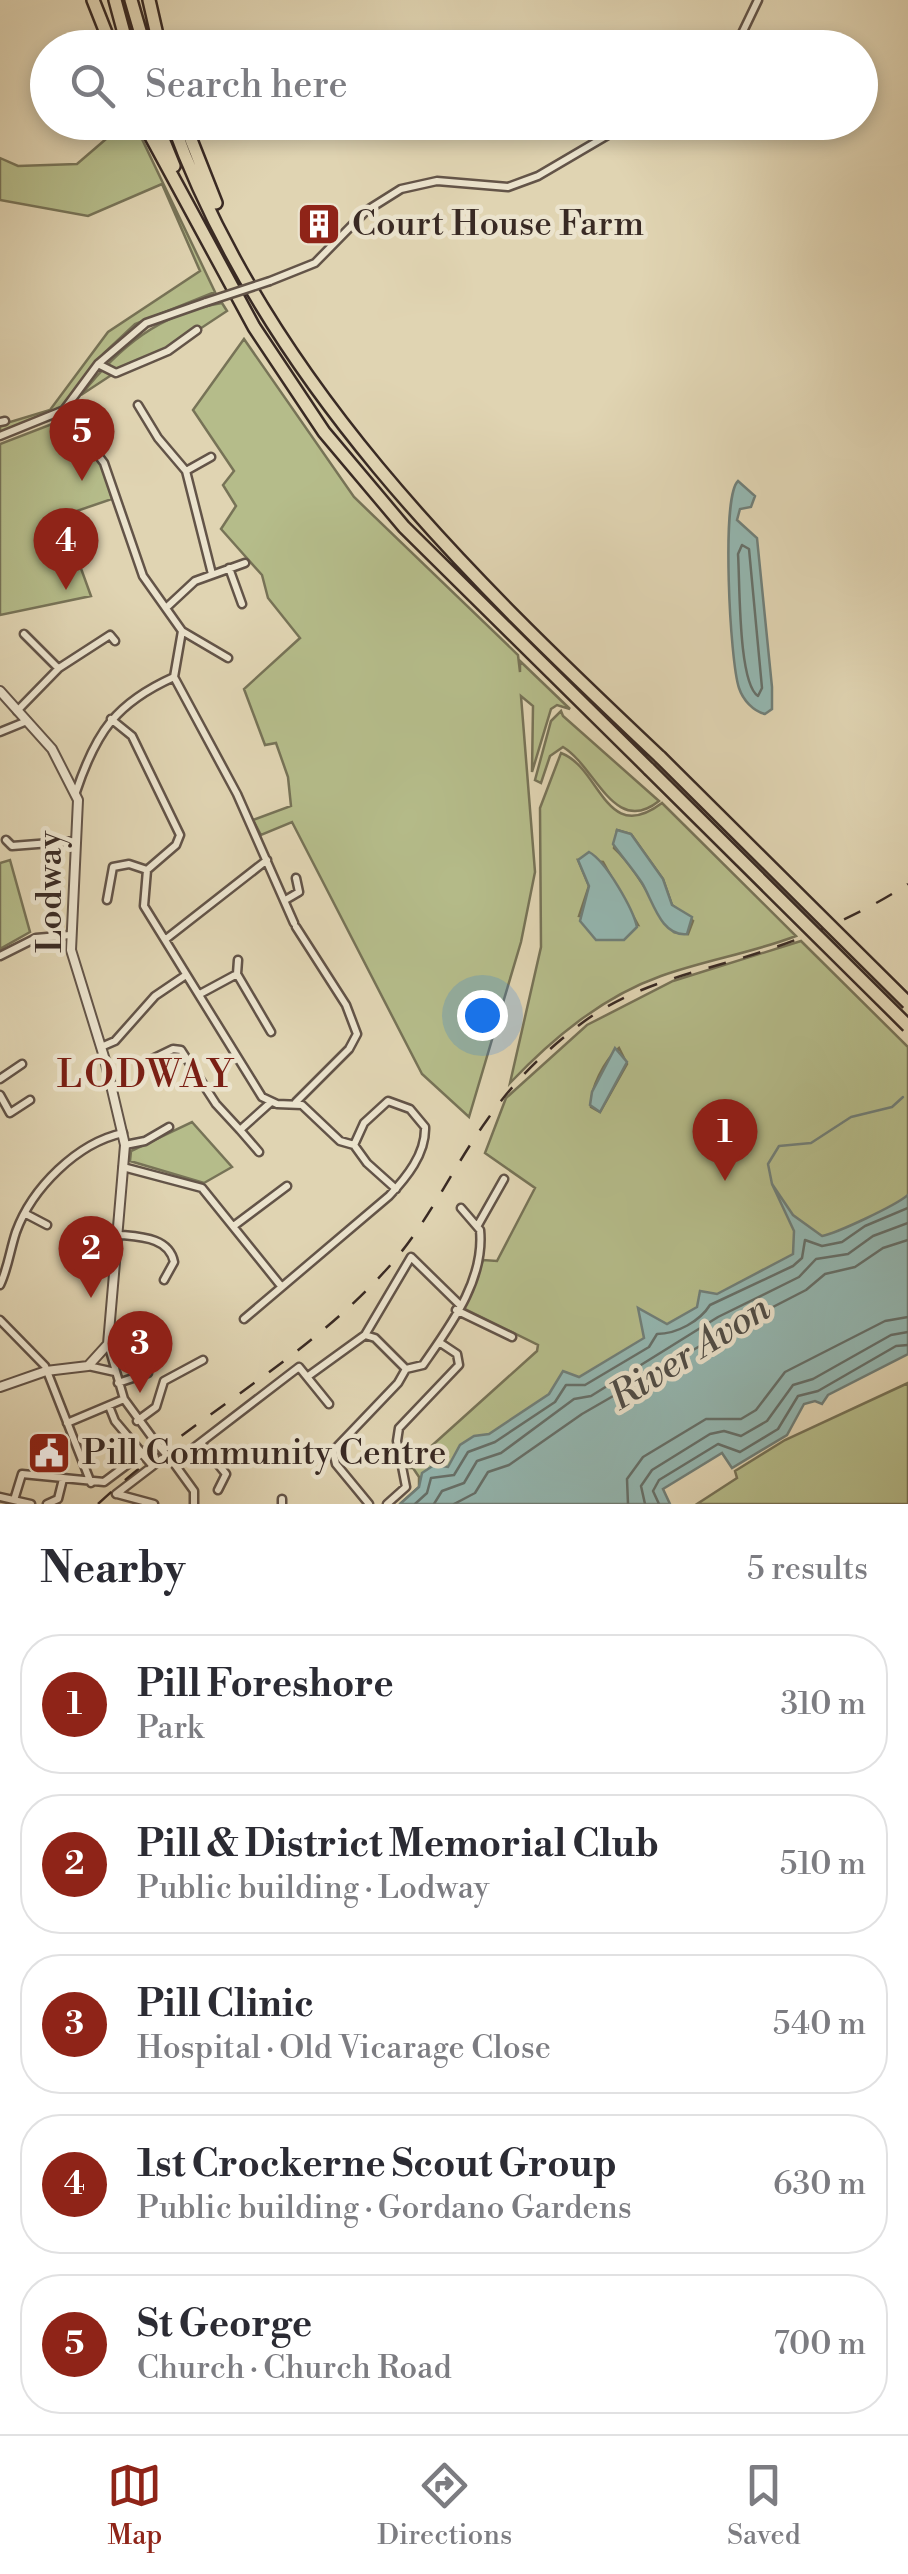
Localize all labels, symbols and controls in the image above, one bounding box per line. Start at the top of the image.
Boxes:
search box [30,30,878,140]
icon: search [65,58,120,113]
text: Search here [145,62,348,109]
building icon: Court House Farm [296,201,342,247]
place label: Court House Farm [352,203,644,246]
pin: 5 [49,398,114,481]
pin: 4 [34,508,98,590]
street label: Lodway [29,830,72,953]
your location [457,990,508,1041]
district label: LODWAY [57,1052,235,1099]
pin: 1 [692,1098,758,1181]
pin: 2 [58,1216,124,1298]
water label: River Avon [600,1285,780,1421]
pin: 3 [108,1310,172,1393]
public building icon: Pill Community Centre [26,1430,72,1476]
place label: Pill Community Centre [82,1432,447,1475]
text: Nearby [40,1543,185,1596]
text: 5 results [747,1549,868,1589]
text: Pill Foreshore [137,1661,394,1708]
text: 1 [67,1684,82,1724]
text: 310 m [780,1684,866,1724]
text: Park [137,1708,204,1748]
text: Pill & District Memorial Club [137,1821,659,1868]
text: 2 [64,1844,85,1884]
text: 510 m [780,1844,866,1884]
text: Public building · Lodway [137,1868,489,1908]
text: Pill Clinic [137,1981,314,2028]
text: 3 [65,2004,84,2044]
text: 540 m [773,2004,866,2044]
text: Hospital · Old Vicarage Close [137,2028,551,2068]
text: 1st Crockerne Scout Group [137,2141,617,2188]
text: 4 [64,2164,85,2204]
text: 630 m [773,2164,866,2204]
text: Public building · Gordano Gardens [137,2188,632,2228]
text: St George [137,2301,312,2348]
text: 5 [65,2324,84,2364]
text: 700 m [774,2324,866,2364]
text: Church · Church Road [137,2348,452,2388]
tab: Map [107,2458,162,2553]
tab: Directions [377,2458,512,2553]
tab: Saved [727,2458,801,2553]

